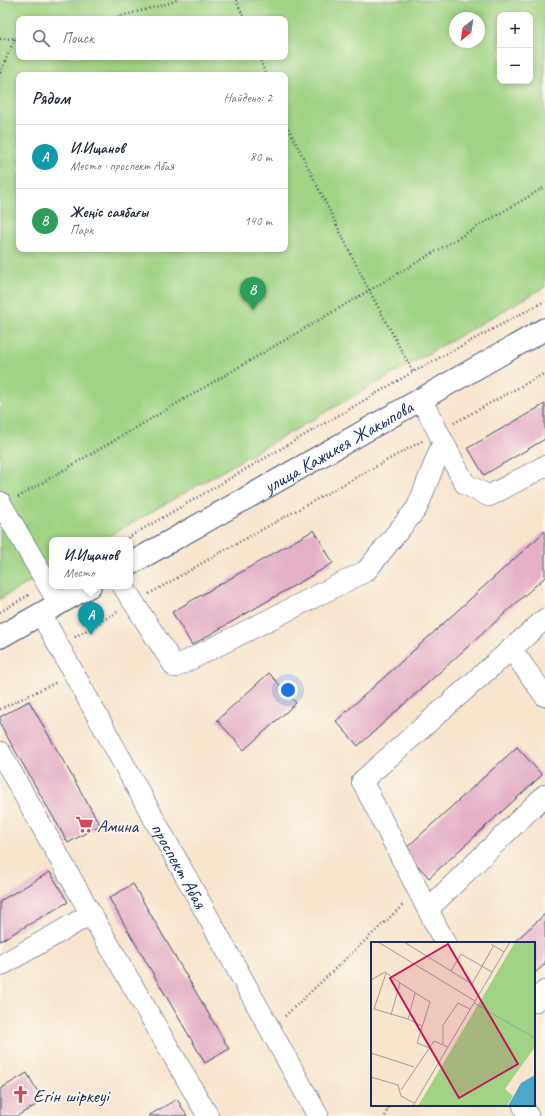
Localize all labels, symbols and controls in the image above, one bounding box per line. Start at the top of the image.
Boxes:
north arrow [449,12,485,48]
map controls [497,12,533,84]
button: + [497,12,533,48]
search box [16,16,288,60]
icon: search [30,27,52,49]
text: Поиск [62,29,94,48]
button: − [497,48,533,84]
text: Рядом [32,88,70,109]
text: Найдено: 2 [224,90,272,106]
text: И.Ищанов [70,139,124,158]
text: A [42,149,48,165]
text: 80 m [250,149,272,165]
text: Место · проспект Абая [70,158,174,174]
text: Жеңіс саябағы [70,203,148,222]
text: B [42,213,48,229]
text: 140 m [244,213,272,229]
text: Парк [70,222,93,238]
pin: B [240,277,266,310]
street label: улица Кажикея Жакыпова [259,395,418,499]
popup [49,537,133,589]
text: И.Ищанов [64,546,118,565]
text: Место [64,565,95,581]
pin: A [78,602,104,635]
your location [278,680,298,700]
place label: Амина [97,814,140,838]
supermarket icon: Амина [74,815,94,835]
street label: проспект Абая [145,819,213,914]
inset map [371,942,535,1106]
place label: Егін шіркеуі [33,1084,111,1108]
church icon: Егін шіркеуі [10,1085,30,1105]

